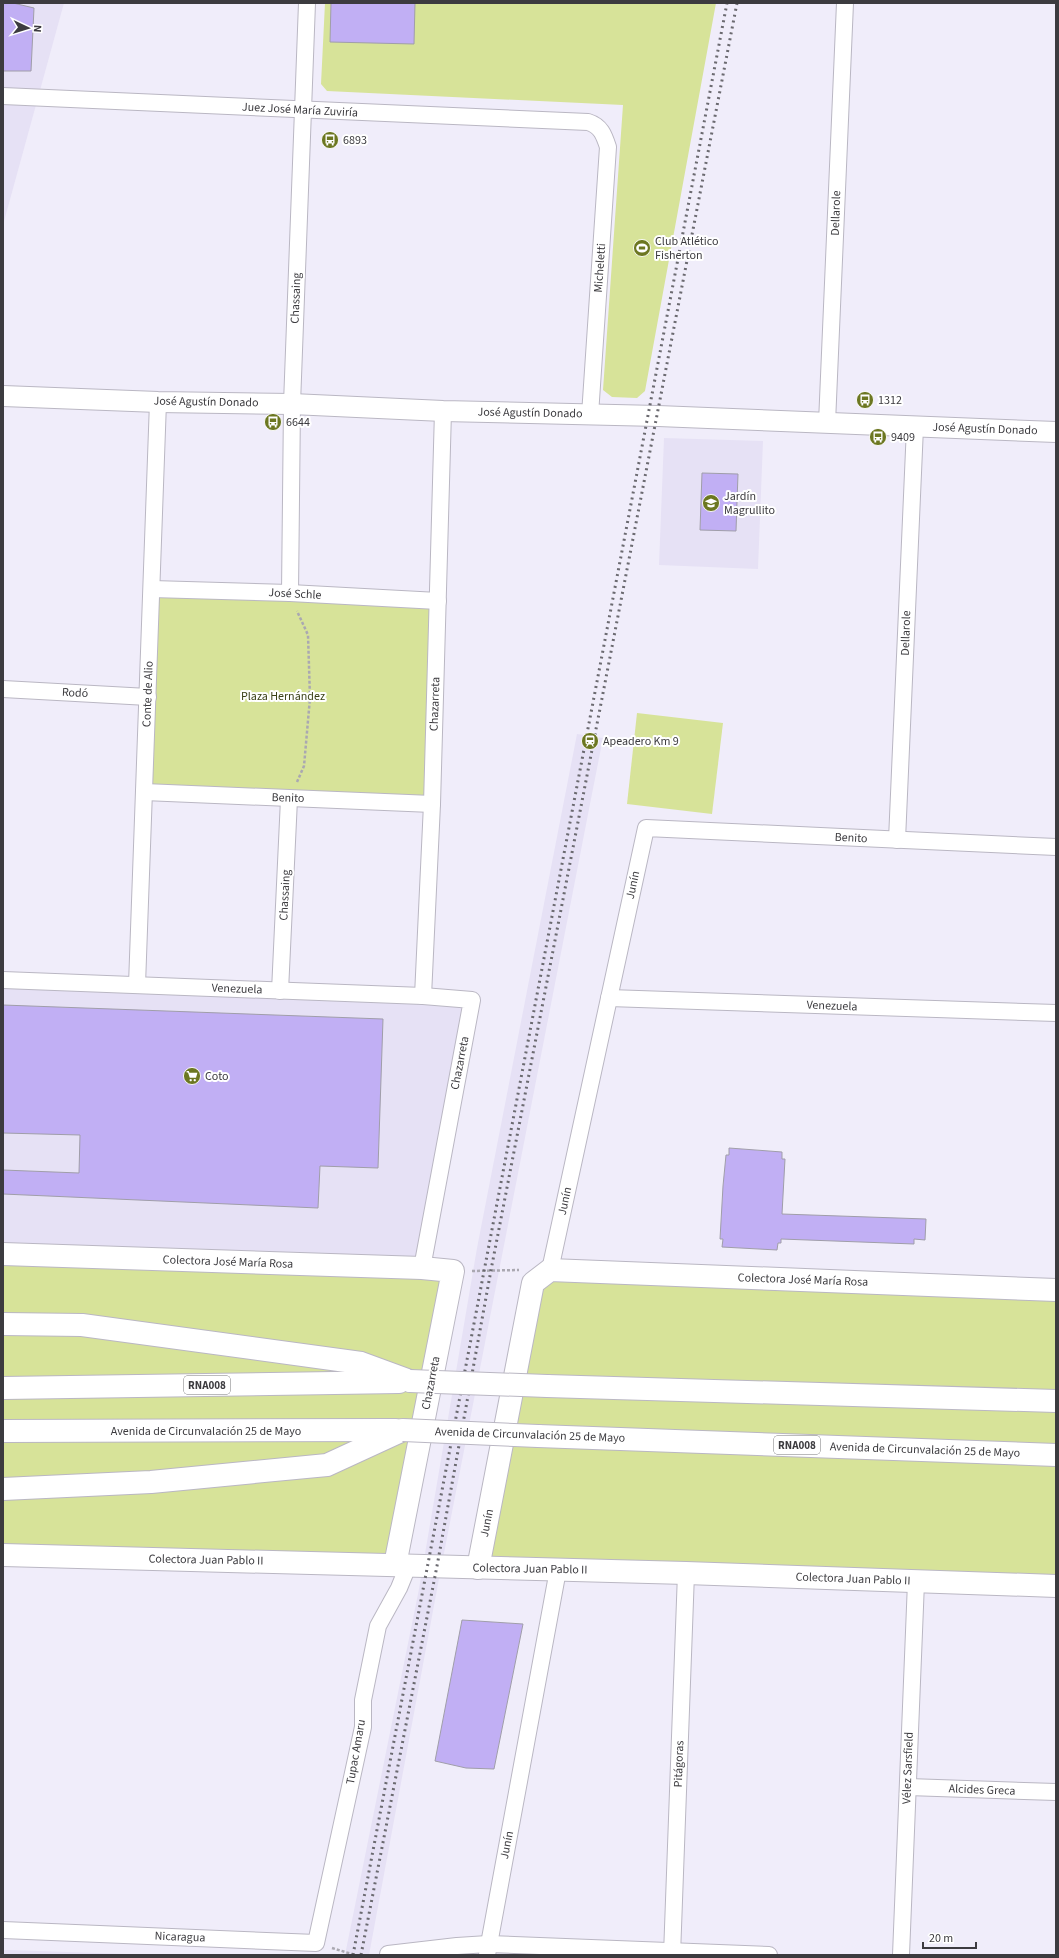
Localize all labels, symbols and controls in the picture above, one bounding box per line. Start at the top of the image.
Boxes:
north arrow [8,8,48,48]
text: N [30,24,45,33]
street label: Juez José María Zuviría [242,98,358,122]
bus stop icon: 6893 [320,130,340,150]
place label: 6893 [343,132,367,149]
street label: Dellarole [827,190,845,236]
place label: Club Atlético Fisherton [655,233,719,264]
sports icon: Club Atlético Fisherton [632,238,652,258]
street label: Micheletti [590,243,610,293]
street label: Chassaing [287,272,305,324]
bus stop icon: 1312 [855,390,875,410]
place label: 1312 [878,392,902,409]
street label: José Agustín Donado [153,393,259,411]
street label: José Agustín Donado [477,404,583,422]
bus stop icon: 6644 [263,412,283,432]
place label: 6644 [286,414,310,431]
street label: José Agustín Donado [932,419,1038,439]
bus stop icon: 9409 [868,427,888,447]
place label: 9409 [891,429,915,446]
place label: Jardín Magrullito [724,488,775,519]
school or university icon: Jardín Magrullito [701,493,721,513]
street label: José Schle [268,584,322,604]
street label: Dellarole [897,610,915,656]
street label: Conte de Alio [138,661,158,727]
street label: Chazarreta [426,677,444,731]
street label: Rodó [61,684,89,702]
park label: Plaza Hernández [241,688,325,705]
station icon: Apeadero Km 9 [580,731,600,751]
place label: Apeadero Km 9 [603,733,679,750]
street label: Benito [271,789,305,807]
street label: Benito [834,829,868,847]
street label: Chassaing [275,869,295,921]
street label: Junín [622,869,644,901]
street label: Venezuela [211,980,263,998]
street label: Venezuela [806,997,858,1015]
street label: Chazarreta [446,1035,474,1091]
supermarket icon: Coto [182,1066,202,1086]
place label: Coto [205,1068,229,1085]
street label: Junín [554,1185,576,1217]
street label: Colectora José María Rosa [162,1251,294,1273]
street label: Colectora José María Rosa [737,1269,869,1291]
street label: Chazarreta [417,1355,445,1411]
road number: RNA008 [184,1376,230,1394]
street label: Avenida de Circunvalación 25 de Mayo [111,1423,301,1440]
street label: Avenida de Circunvalación 25 de Mayo [434,1423,626,1447]
road number: RNA008 [774,1436,820,1454]
street label: Avenida de Circunvalación 25 de Mayo [829,1438,1021,1462]
street label: Junín [476,1507,498,1539]
street label: Colectora Juan Pablo II [148,1550,264,1570]
street label: Colectora Juan Pablo II [472,1559,588,1579]
street label: Colectora Juan Pablo II [795,1568,911,1590]
street label: Tupac Amaru [342,1718,370,1786]
street label: Vélez Sarsfield [898,1732,918,1804]
street label: Pitágoras [670,1740,688,1788]
street label: Alcides Greca [948,1780,1016,1800]
street label: Junín [496,1829,518,1861]
scale bar [923,1924,976,1950]
street label: Nicaragua [154,1928,206,1946]
text: 20 m [929,1930,953,1947]

